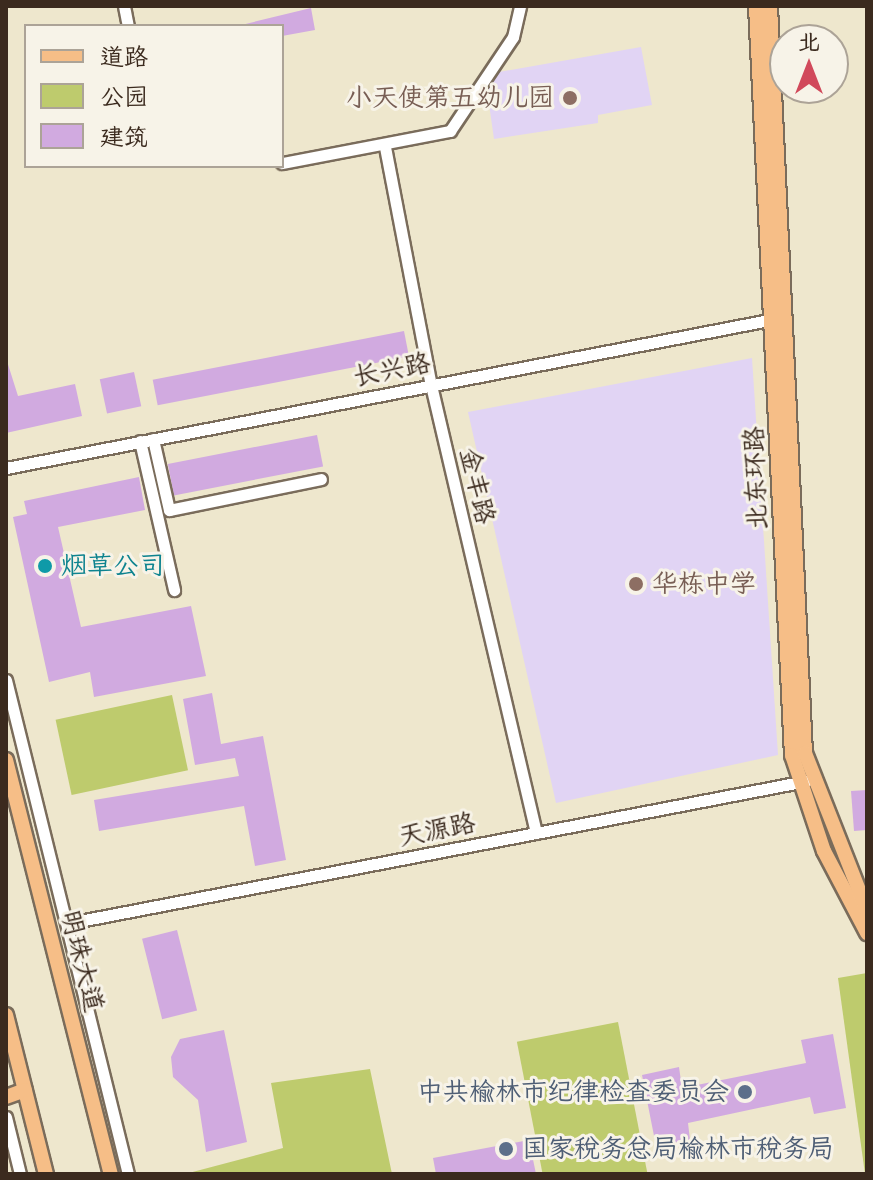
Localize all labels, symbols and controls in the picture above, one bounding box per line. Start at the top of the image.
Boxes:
legend [24,24,284,168]
north arrow [769,24,849,104]
text: 北 [798,28,820,55]
text: 道路 [100,42,148,71]
text: 公园 [100,82,148,111]
place label: 小天使第五幼儿园 [346,82,554,114]
marker: 小天使第五幼儿园 [561,89,579,107]
text: 建筑 [100,122,148,151]
street label: 长兴路 [351,347,433,393]
street label: 北东环路 [739,425,773,531]
street label: 金丰路 [453,444,501,528]
place label: 烟草公司 [61,550,165,582]
marker: 烟草公司 [36,557,54,575]
place label: 华栋中学 [652,568,756,600]
marker: 华栋中学 [627,575,645,593]
street label: 天源路 [396,807,478,853]
street label: 明珠大道 [54,907,110,1015]
place label: 中共榆林市纪律检查委员会 [417,1076,729,1108]
marker: 中共榆林市纪律检查委员会 [736,1083,754,1101]
place label: 国家税务总局榆林市税务局 [522,1133,834,1165]
marker: 国家税务总局榆林市税务局 [497,1140,515,1158]

